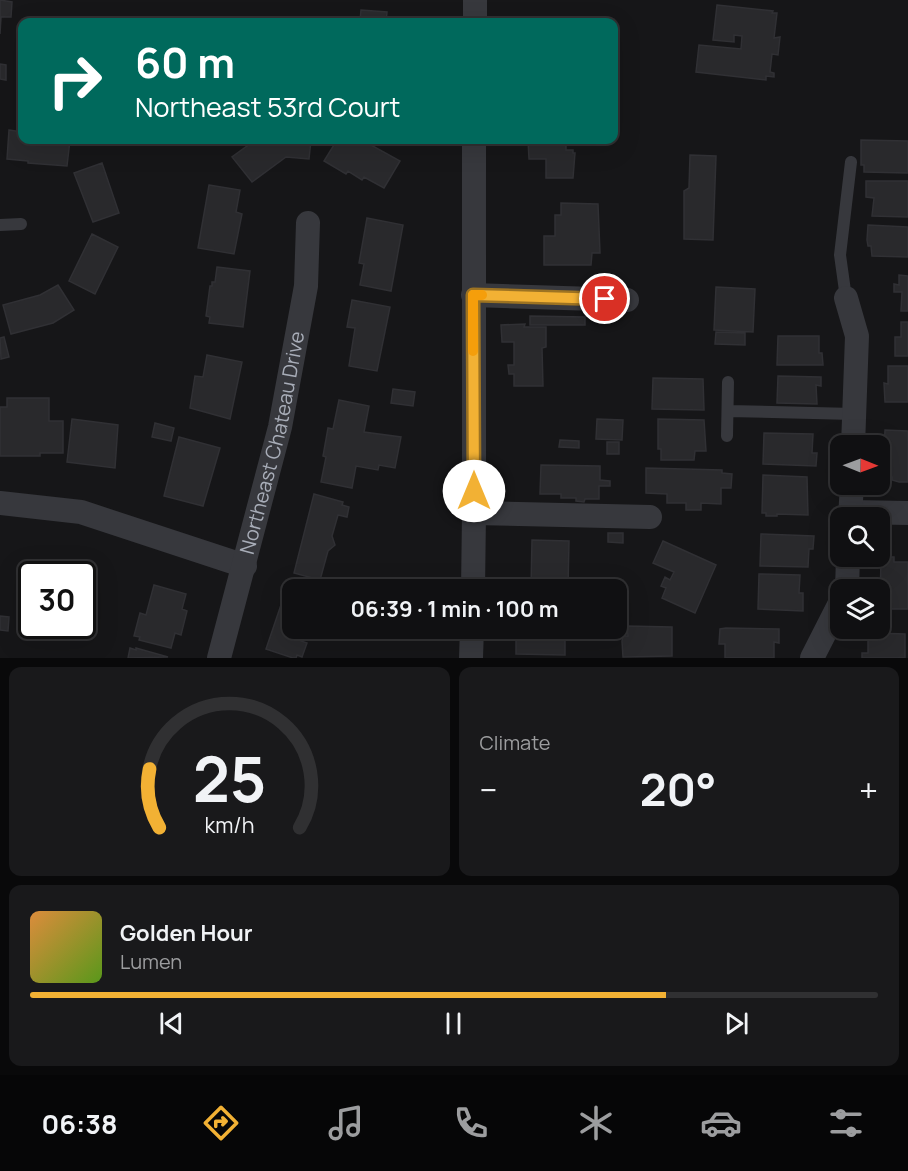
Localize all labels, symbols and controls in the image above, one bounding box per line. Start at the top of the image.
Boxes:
text: 60 m [135,33,235,91]
icon: right [36,42,114,120]
text: Northeast 53rd Court [135,88,400,125]
pin [579,273,630,324]
icon: arrive [588,282,621,315]
street label: Northeast Chateau Drive [233,329,310,557]
north arrow [830,435,890,495]
map controls [830,435,890,639]
position arrow [442,459,506,523]
button: search [830,507,890,567]
speed limit sign: 30 [18,561,96,639]
button: layers [830,579,890,639]
text: 06:39 · 1 min · 100 m [351,594,559,624]
text: Climate [480,729,551,756]
text: 25 [192,735,266,821]
text: 20° [640,758,716,820]
text: − [480,767,497,812]
text: + [859,767,878,812]
text: km/h [204,811,254,840]
text: Golden Hour [120,918,253,948]
text: Lumen [120,948,182,975]
icon: previous [155,1007,188,1040]
icon: pause [437,1007,470,1040]
icon: next [720,1007,753,1040]
icon: directions [200,1102,242,1144]
icon: music [325,1102,367,1144]
icon: phone [450,1102,492,1144]
icon: climate [575,1102,617,1144]
icon: car [700,1102,742,1144]
icon: filters [825,1102,867,1144]
text: 06:38 [41,1105,117,1142]

